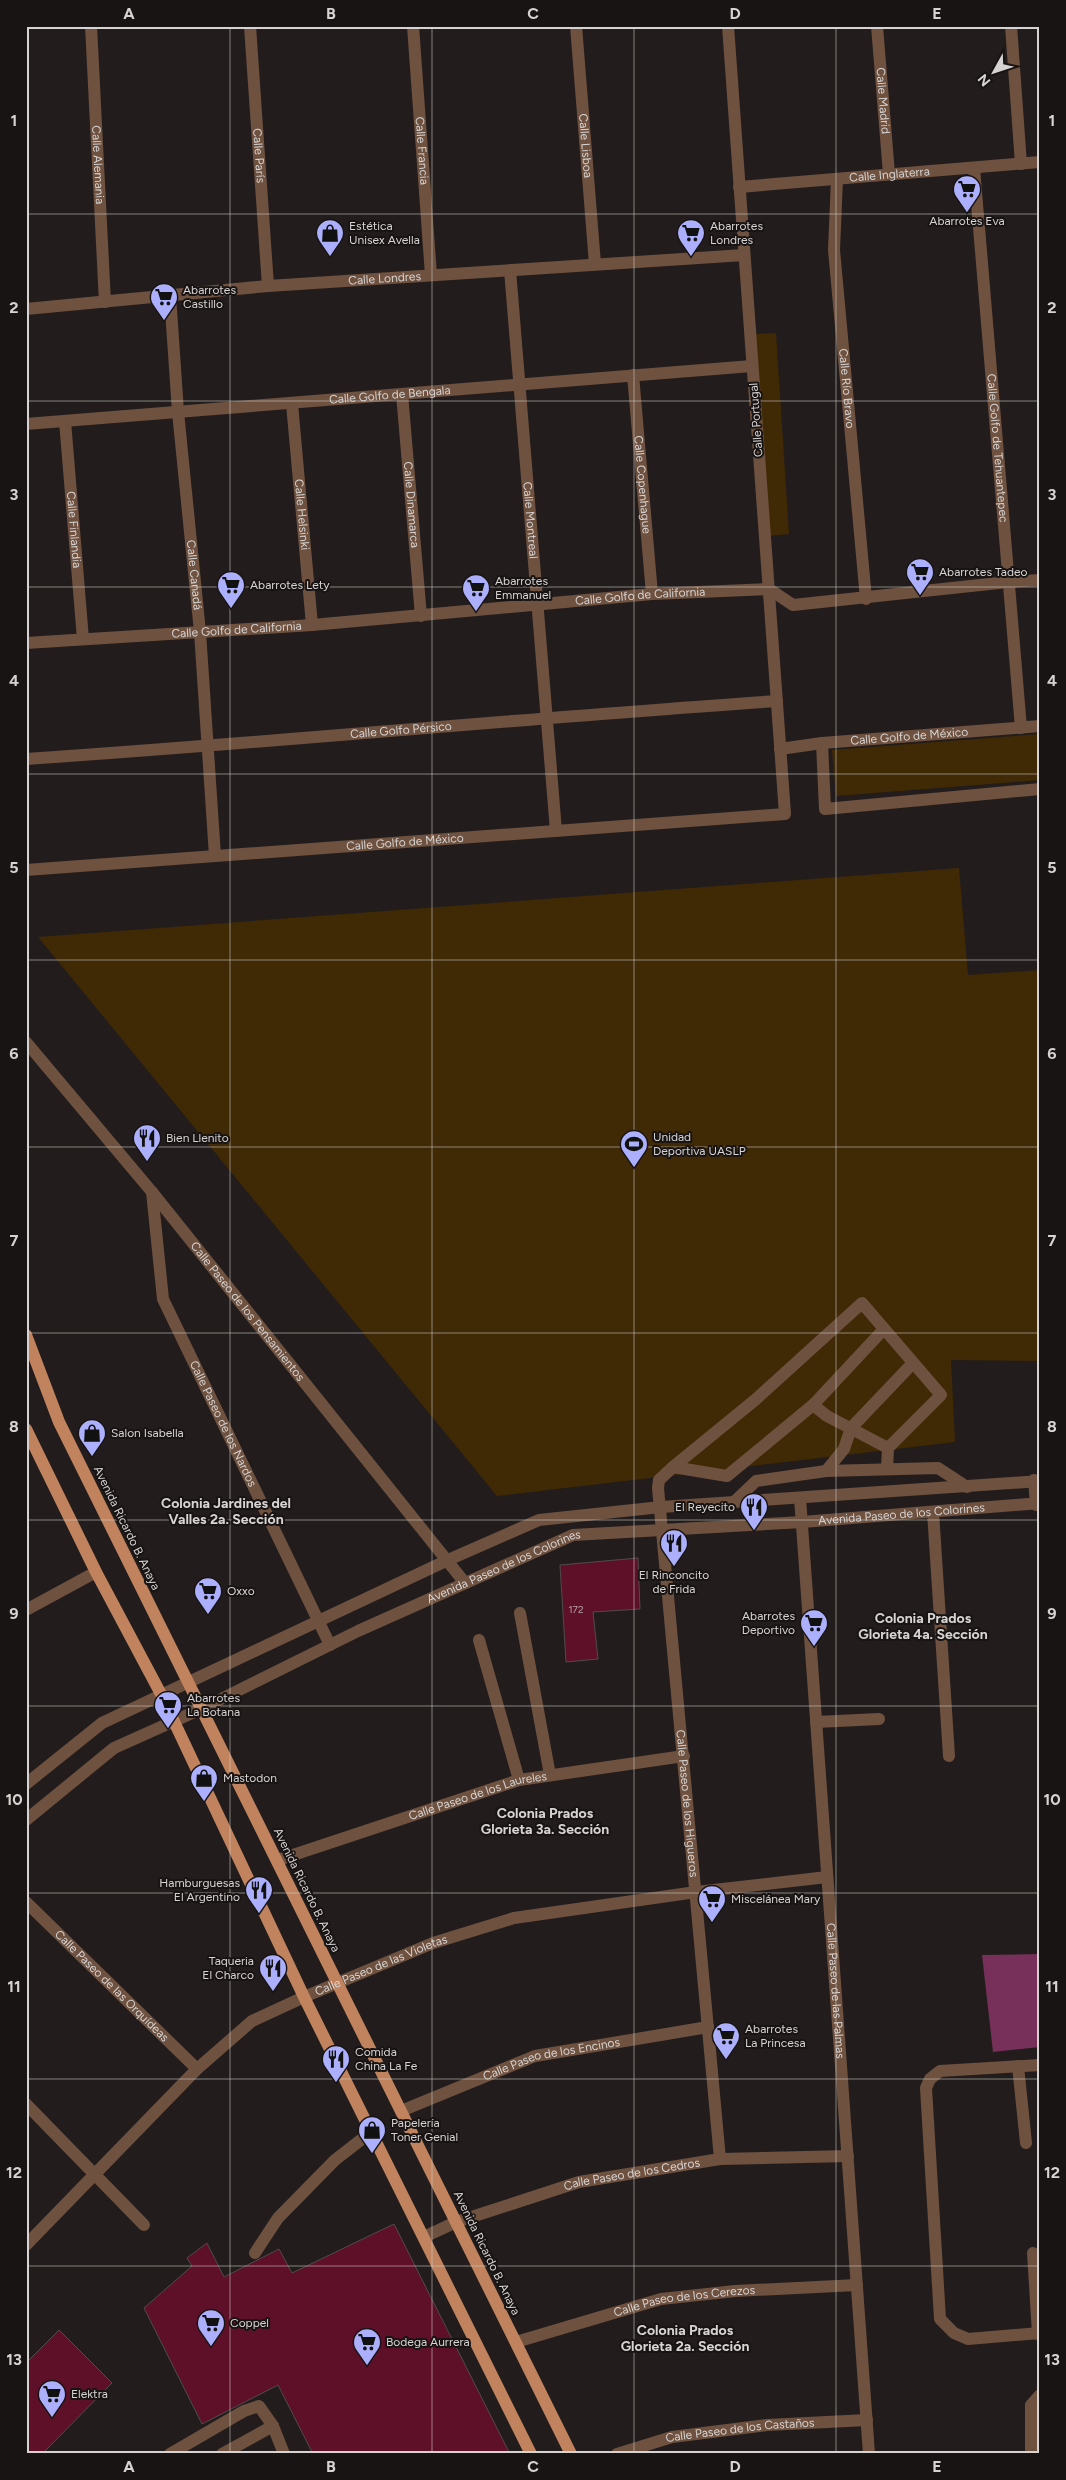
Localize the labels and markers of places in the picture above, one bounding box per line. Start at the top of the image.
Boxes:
supermarket icon: Abarrotes Eva [952,174,982,213]
place label: Abarrotes Eva [929,214,1005,228]
shop icon: Estética Unisex Avella [315,218,345,257]
supermarket icon: Abarrotes Londres [676,218,706,257]
place label: Estética Unisex Avella [349,219,420,247]
place label: Abarrotes Londres [710,219,763,247]
supermarket icon: Abarrotes Castillo [149,282,179,321]
place label: Abarrotes Castillo [183,283,236,311]
supermarket icon: Abarrotes Tadeo [905,557,935,596]
place label: Abarrotes Tadeo [939,565,1028,579]
supermarket icon: Abarrotes Lety [216,570,246,609]
supermarket icon: Abarrotes Emmanuel [461,573,491,612]
place label: Abarrotes Emmanuel [495,574,551,602]
place label: Abarrotes Lety [250,578,330,592]
restaurant icon: Bien Llenito [132,1123,162,1162]
sports icon: Unidad Deportiva UASLP [619,1129,649,1168]
place label: Unidad Deportiva UASLP [653,1130,746,1158]
place label: Bien Llenito [166,1131,229,1145]
shop icon: Salon Isabella [77,1418,107,1457]
place label: Salon Isabella [111,1426,184,1440]
restaurant icon: El Reyecito [739,1492,769,1531]
place label: El Reyecito [675,1500,735,1514]
restaurant icon: El Rinconcito de Frida [659,1528,689,1567]
place label: El Rinconcito de Frida [639,1568,709,1596]
supermarket icon: Oxxo [193,1576,223,1615]
place label: Oxxo [227,1584,255,1598]
supermarket icon: Abarrotes Deportivo [799,1608,829,1647]
place label: Abarrotes Deportivo [742,1609,795,1637]
supermarket icon: Abarrotes La Botana [153,1690,183,1729]
place label: Abarrotes La Botana [187,1691,240,1719]
shop icon: Mastodon [189,1763,219,1802]
place label: Mastodon [223,1771,277,1785]
restaurant icon: Hamburguesas El Argentino [244,1875,274,1914]
place label: Hamburguesas El Argentino [159,1876,240,1904]
supermarket icon: Miscelánea Mary [697,1884,727,1923]
place label: Miscelánea Mary [731,1892,821,1906]
restaurant icon: Taqueria El Charco [258,1953,288,1992]
place label: Taqueria El Charco [202,1954,254,1982]
supermarket icon: Abarrotes La Princesa [711,2021,741,2060]
place label: Abarrotes La Princesa [745,2022,806,2050]
restaurant icon: Comida China La Fe [321,2044,351,2083]
place label: Comida China La Fe [355,2045,418,2073]
shop icon: Papelería Toner Genial [357,2115,387,2154]
place label: Papelería Toner Genial [391,2116,458,2144]
supermarket icon: Coppel [196,2308,226,2347]
place label: Coppel [230,2316,269,2330]
supermarket icon: Bodega Aurrera [352,2327,382,2366]
place label: Bodega Aurrera [386,2335,470,2349]
supermarket icon: Elektra [37,2379,67,2418]
place label: Elektra [71,2387,108,2401]

